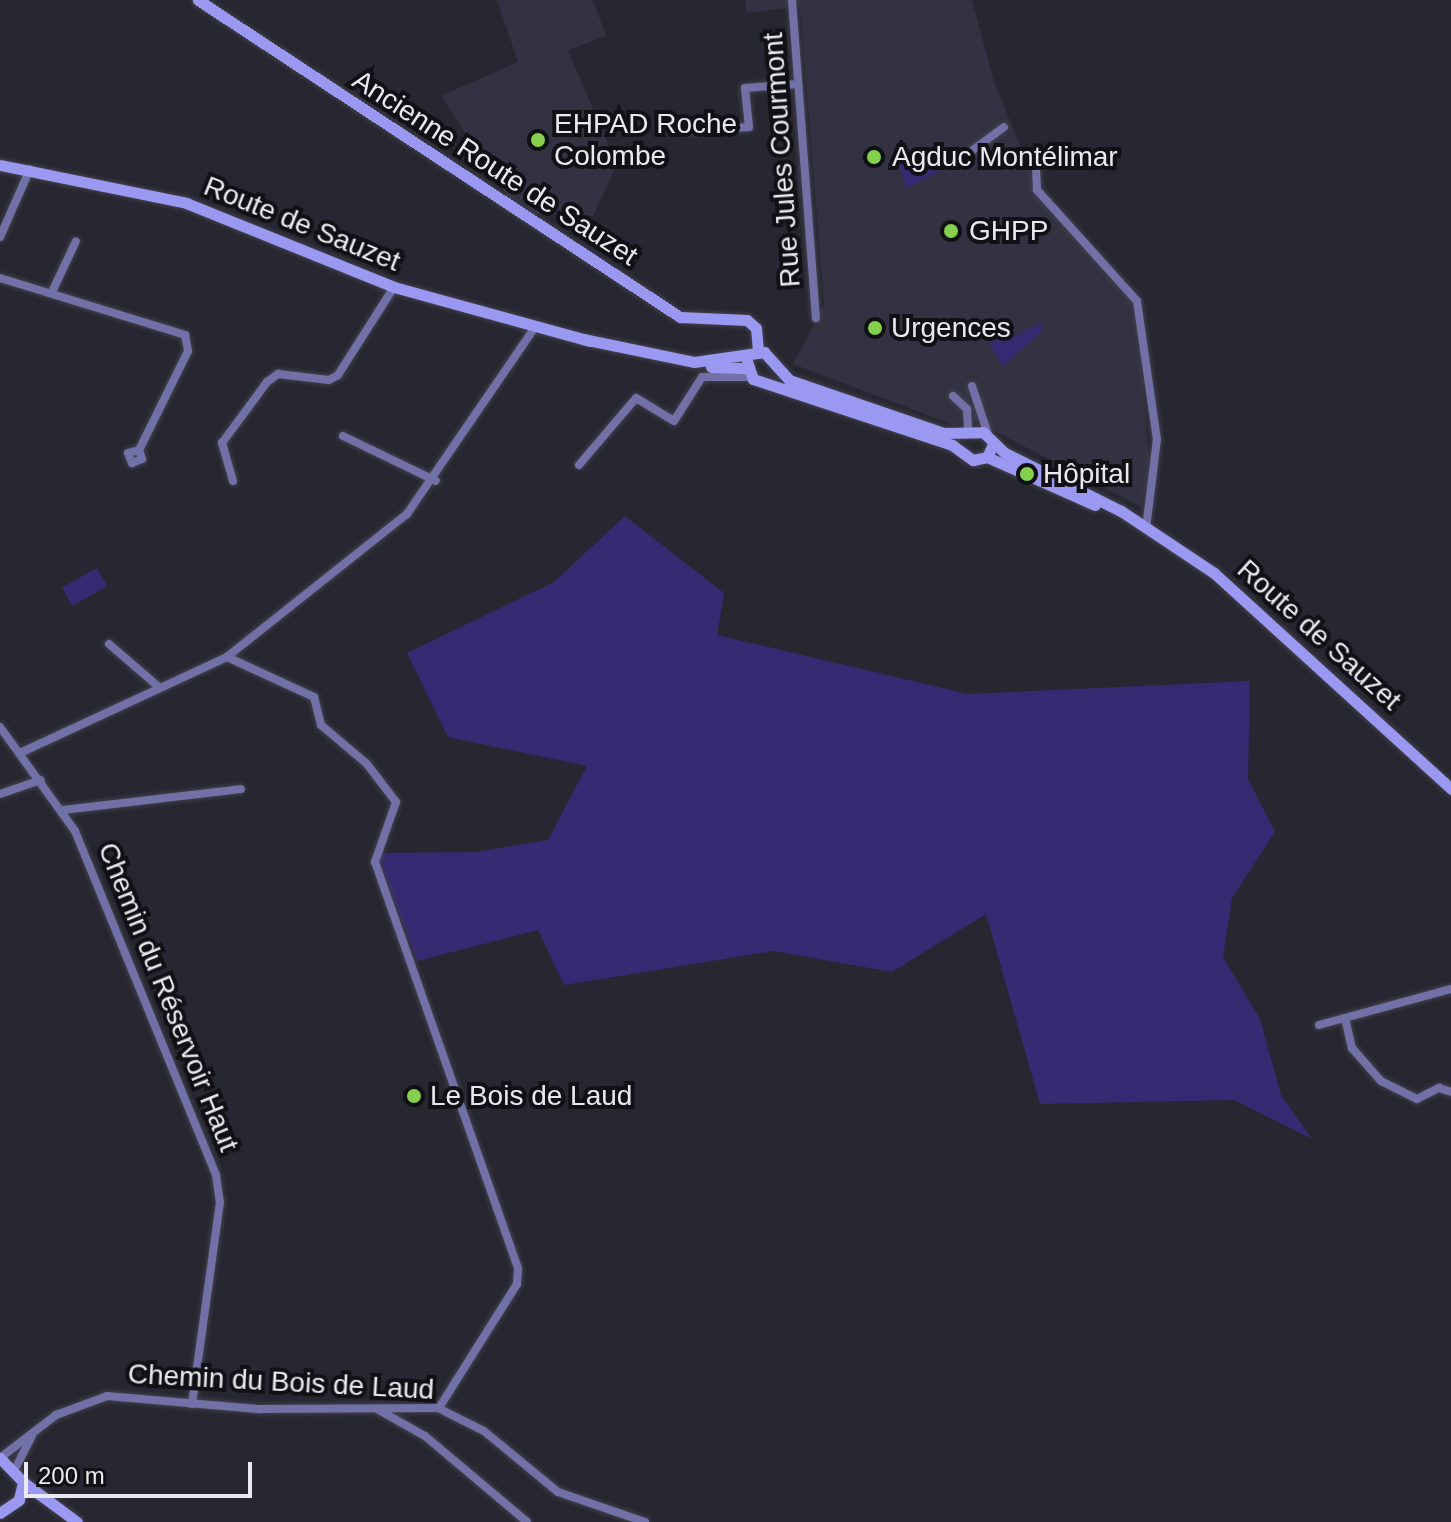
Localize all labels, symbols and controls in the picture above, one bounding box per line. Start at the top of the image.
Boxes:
street label: Rue Jules Courmont [756,32,808,288]
street label: Ancienne Route de Sauzet [346,63,644,273]
place label: EHPAD Roche Colombe [554,107,737,173]
marker: EHPAD Roche Colombe [529,131,547,149]
place label: Agduc Montélimar [892,140,1118,174]
marker: Agduc Montélimar [863,146,885,168]
street label: Route de Sauzet [199,169,405,279]
place label: GHPP [969,214,1048,248]
marker: GHPP [940,220,962,242]
place label: Urgences [891,311,1011,345]
marker: Urgences [866,319,884,337]
place label: Hôpital [1043,457,1130,491]
marker: Hôpital [1018,465,1036,483]
street label: Route de Sauzet [1230,553,1408,717]
street label: Chemin du Réservoir Haut [91,838,245,1156]
place label: Le Bois de Laud [430,1079,632,1113]
marker: Le Bois de Laud [405,1087,423,1105]
street label: Chemin du Bois de Laud [127,1357,435,1407]
scale bar [28,1446,256,1496]
text: 200 m [38,1462,105,1489]

